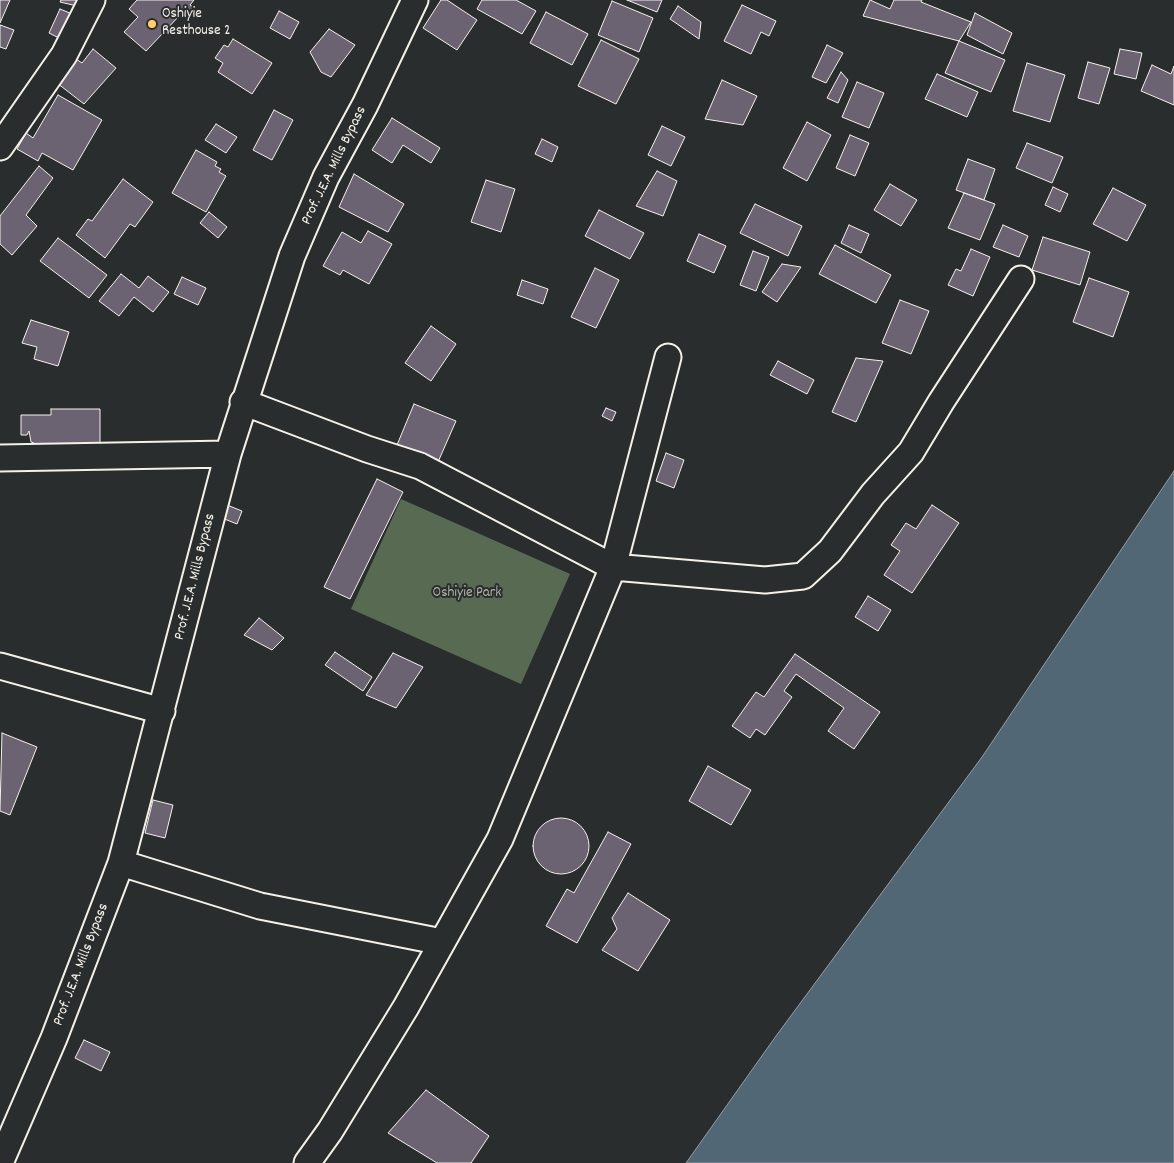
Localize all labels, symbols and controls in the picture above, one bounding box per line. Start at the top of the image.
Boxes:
place label: Oshiyie Resthouse 2 [162,6,231,41]
marker: Oshiyie Resthouse 2 [146,18,158,30]
street label: Prof. J.E.A. Mills Bypass [298,104,372,228]
street label: Prof. J.E.A. Mills Bypass [172,512,220,642]
park label: Oshiyie Park [433,585,501,603]
street label: Prof. J.E.A. Mills Bypass [50,901,114,1029]

